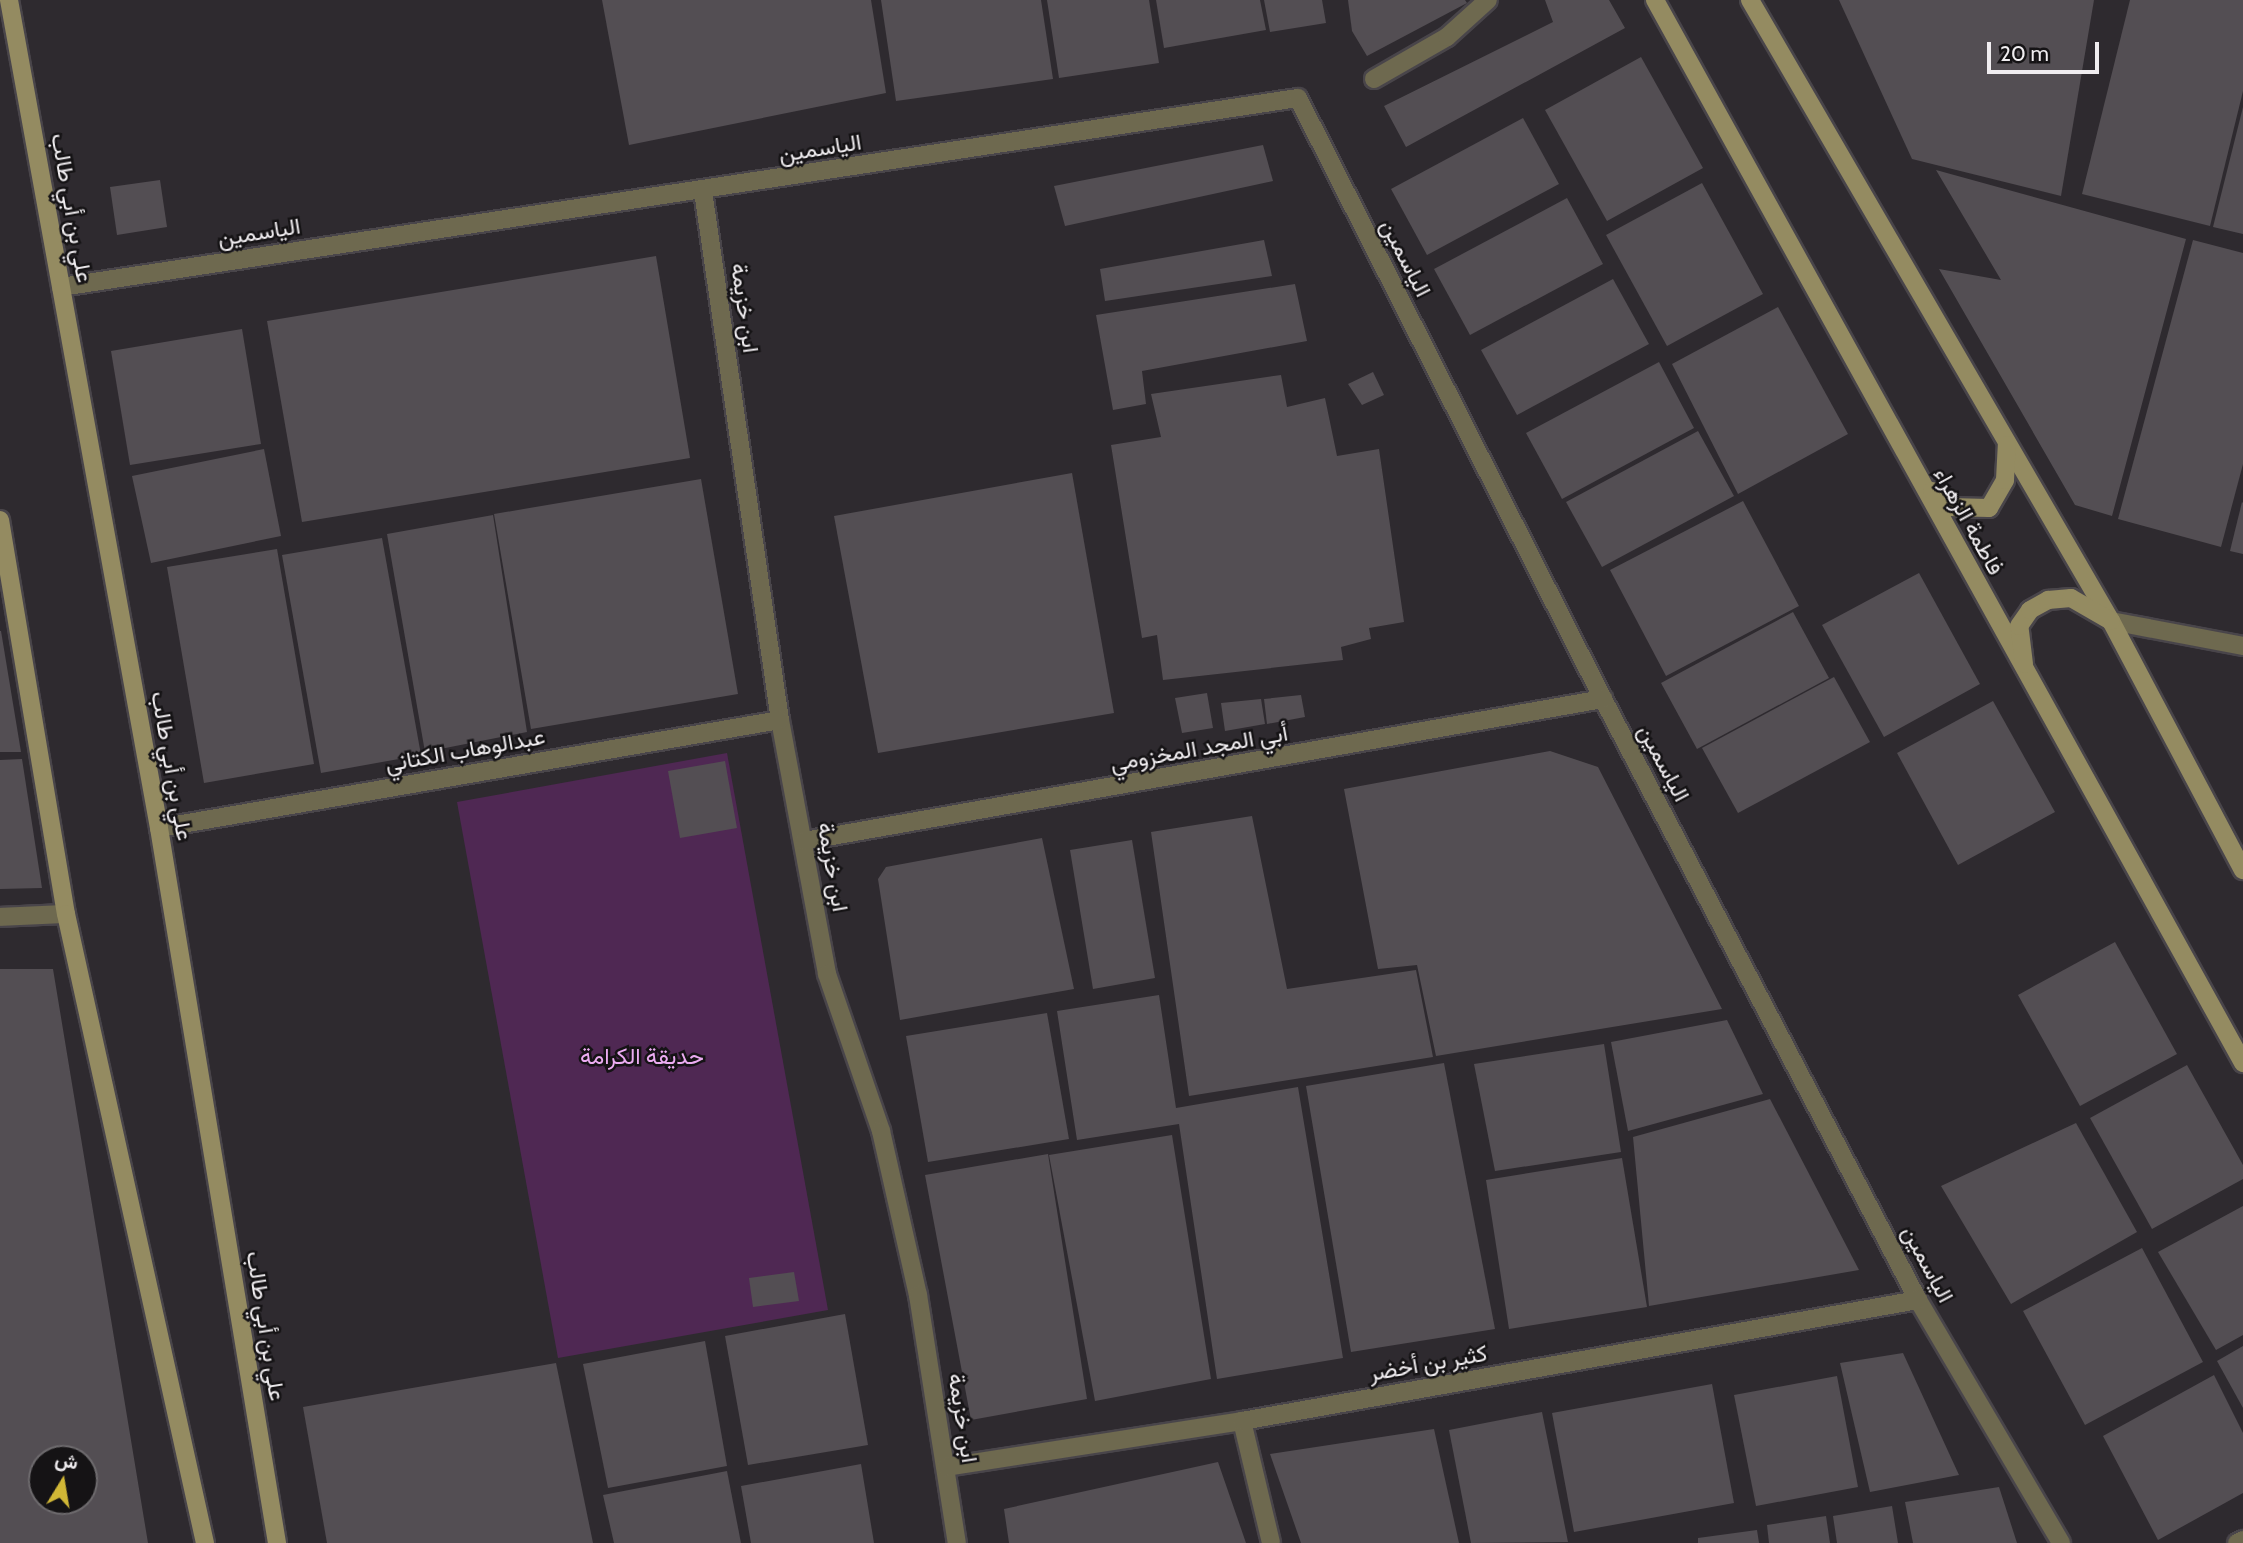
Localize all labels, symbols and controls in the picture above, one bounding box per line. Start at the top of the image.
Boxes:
scale bar [1991,28,2103,72]
text: 20 m [2000,41,2049,66]
street label: الياسمين [777,128,863,168]
street label: علي بن أبي طالب [45,131,99,285]
street label: الياسمين [216,212,302,252]
street label: الياسمين [1375,215,1437,301]
street label: ابن خزيمة [725,261,765,355]
street label: فاطمة الزهراء [1928,462,2010,580]
street label: علي بن أبي طالب [145,689,199,843]
street label: أبي المجد المخزومي [1108,719,1290,777]
street label: الياسمين [1632,720,1696,806]
street label: عبدالوهاب الكتاني [383,722,547,778]
street label: ابن خزيمة [812,820,854,914]
park label: حديقة الكرامة [580,1042,704,1070]
street label: الياسمين [1896,1221,1960,1307]
street label: علي بن أبي طالب [241,1249,291,1403]
street label: كثير بن أخضر [1367,1339,1489,1387]
street label: ابن خزيمة [942,1371,984,1465]
north arrow [28,1445,98,1515]
text: ش [53,1447,80,1474]

